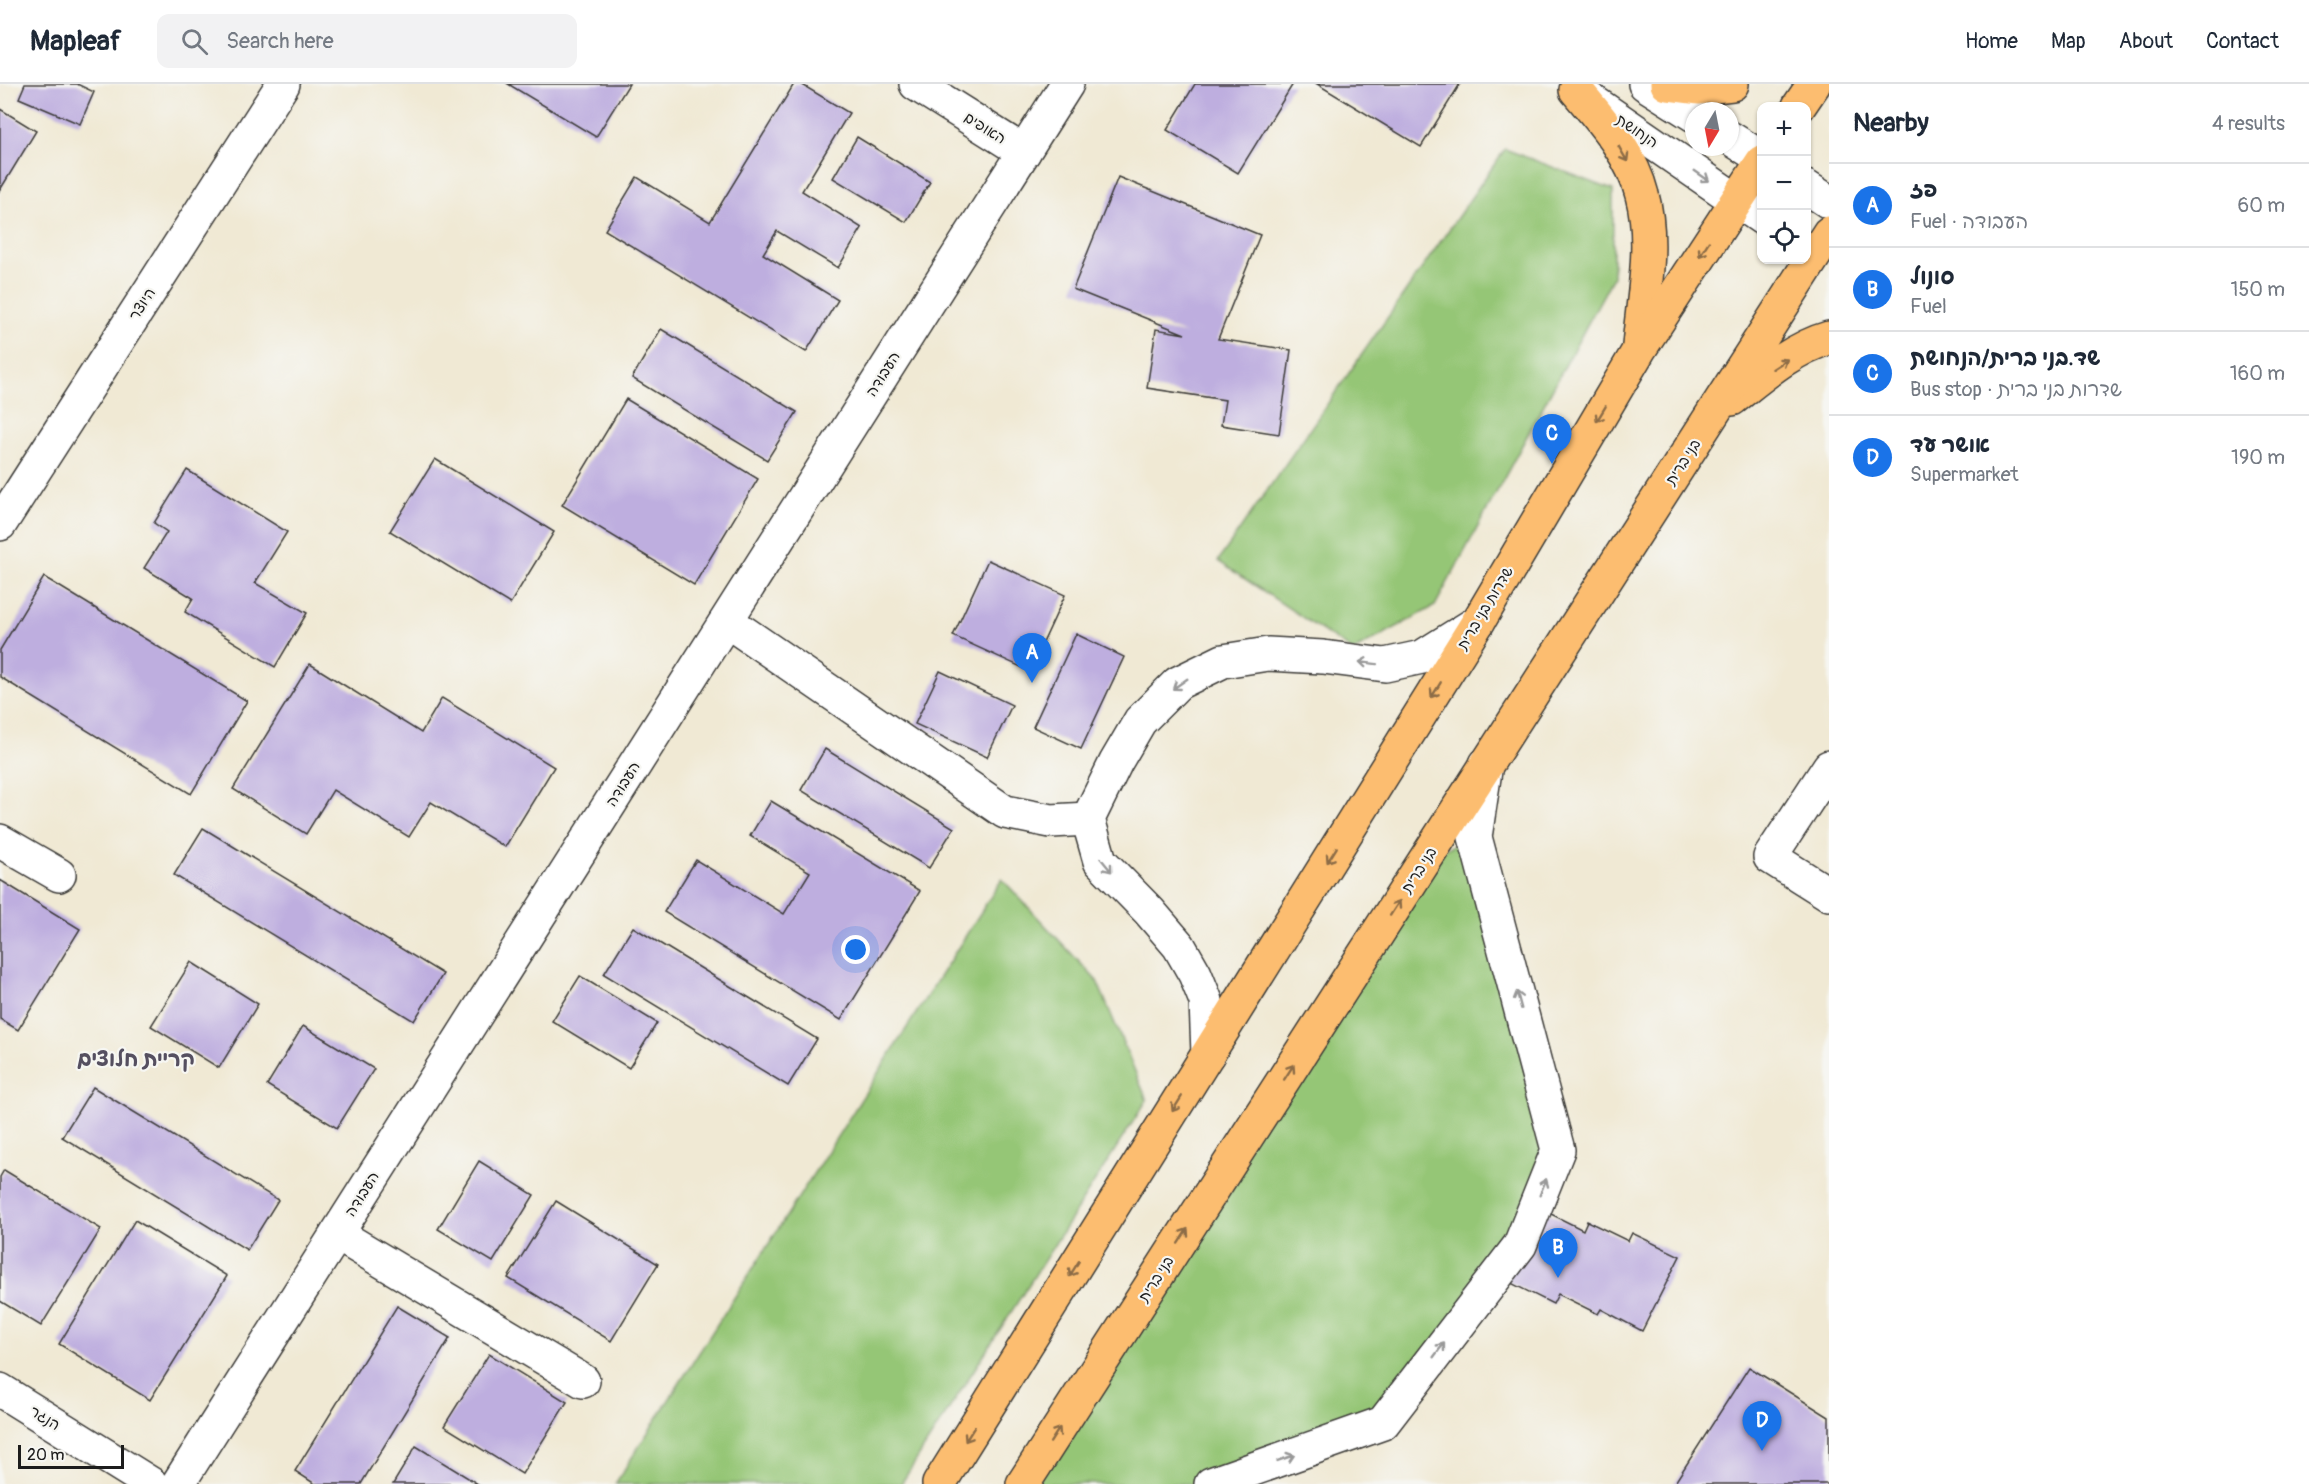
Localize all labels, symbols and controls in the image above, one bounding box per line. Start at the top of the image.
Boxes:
search box [157,14,577,68]
text: Mapleaf [30,24,121,59]
icon: search [178,25,211,58]
text: Search here [226,27,334,55]
text: Home [1965,28,2018,55]
text: Map [2051,28,2086,55]
text: About [2119,28,2173,55]
text: Contact [2206,28,2279,55]
north arrow [1685,102,1739,156]
map controls [1757,102,1811,264]
button: + [1757,102,1811,156]
text: Nearby [1853,107,1929,139]
street label: האופים [960,108,1009,149]
street label: הנחושת [1612,110,1662,152]
text: 4 results [2212,111,2285,136]
one-way arrow [1618,145,1630,162]
button: − [1757,156,1811,210]
one-way arrow [1693,170,1709,182]
text: פז [1910,176,1937,204]
text: A [1866,193,1879,218]
text: 60 m [2238,193,2285,218]
text: Fuel · העבודה [1910,209,2028,234]
button: locate [1757,210,1811,264]
one-way arrow [1698,240,1710,257]
text: סונול [1910,263,1954,291]
text: B [1867,277,1878,302]
text: 150 m [2231,277,2285,302]
street label: היוצר [125,284,160,324]
text: Fuel [1910,294,1947,319]
text: שד.בני ברית/הנחושת [1910,344,2100,372]
street label: העבודה [862,348,905,400]
one-way arrow [1771,357,1788,369]
text: C [1866,361,1879,386]
text: 160 m [2230,361,2285,386]
text: Bus stop · שדרות בני ברית [1910,377,2122,402]
one-way arrow [1594,405,1606,422]
pin: C [1532,414,1572,464]
text: אושר עד [1910,431,1990,459]
street label: בני ברית [1661,436,1705,490]
text: D [1866,445,1879,470]
text: 190 m [2231,445,2285,470]
text: Supermarket [1910,462,2019,487]
street label: שדרות בני ברית [1453,563,1518,654]
pin: A [1012,634,1052,683]
one-way arrow [1359,657,1378,668]
one-way arrow [1173,678,1189,690]
one-way arrow [1429,681,1441,698]
street label: העבודה [602,758,645,810]
street label: בני ברית [1397,844,1441,898]
one-way arrow [1326,846,1338,863]
one-way arrow [1099,857,1112,873]
one-way arrow [1389,900,1401,917]
your location [841,935,870,964]
one-way arrow [1512,991,1524,1010]
district label: קריית חלוצים [77,1046,195,1073]
one-way arrow [1283,1064,1295,1081]
one-way arrow [1171,1095,1183,1111]
street label: העבודה [341,1168,384,1220]
one-way arrow [1538,1178,1549,1197]
one-way arrow [1178,1228,1190,1245]
pin: B [1538,1228,1578,1278]
street label: בני ברית [1134,1253,1178,1307]
one-way arrow [1067,1260,1079,1277]
one-way arrow [1432,1343,1445,1359]
street label: הנגר [26,1402,63,1435]
pin: D [1742,1402,1782,1451]
one-way arrow [964,1425,976,1442]
one-way arrow [1049,1427,1061,1444]
scale bar [18,1442,124,1470]
text: 20 m [27,1445,65,1465]
one-way arrow [1276,1451,1294,1462]

